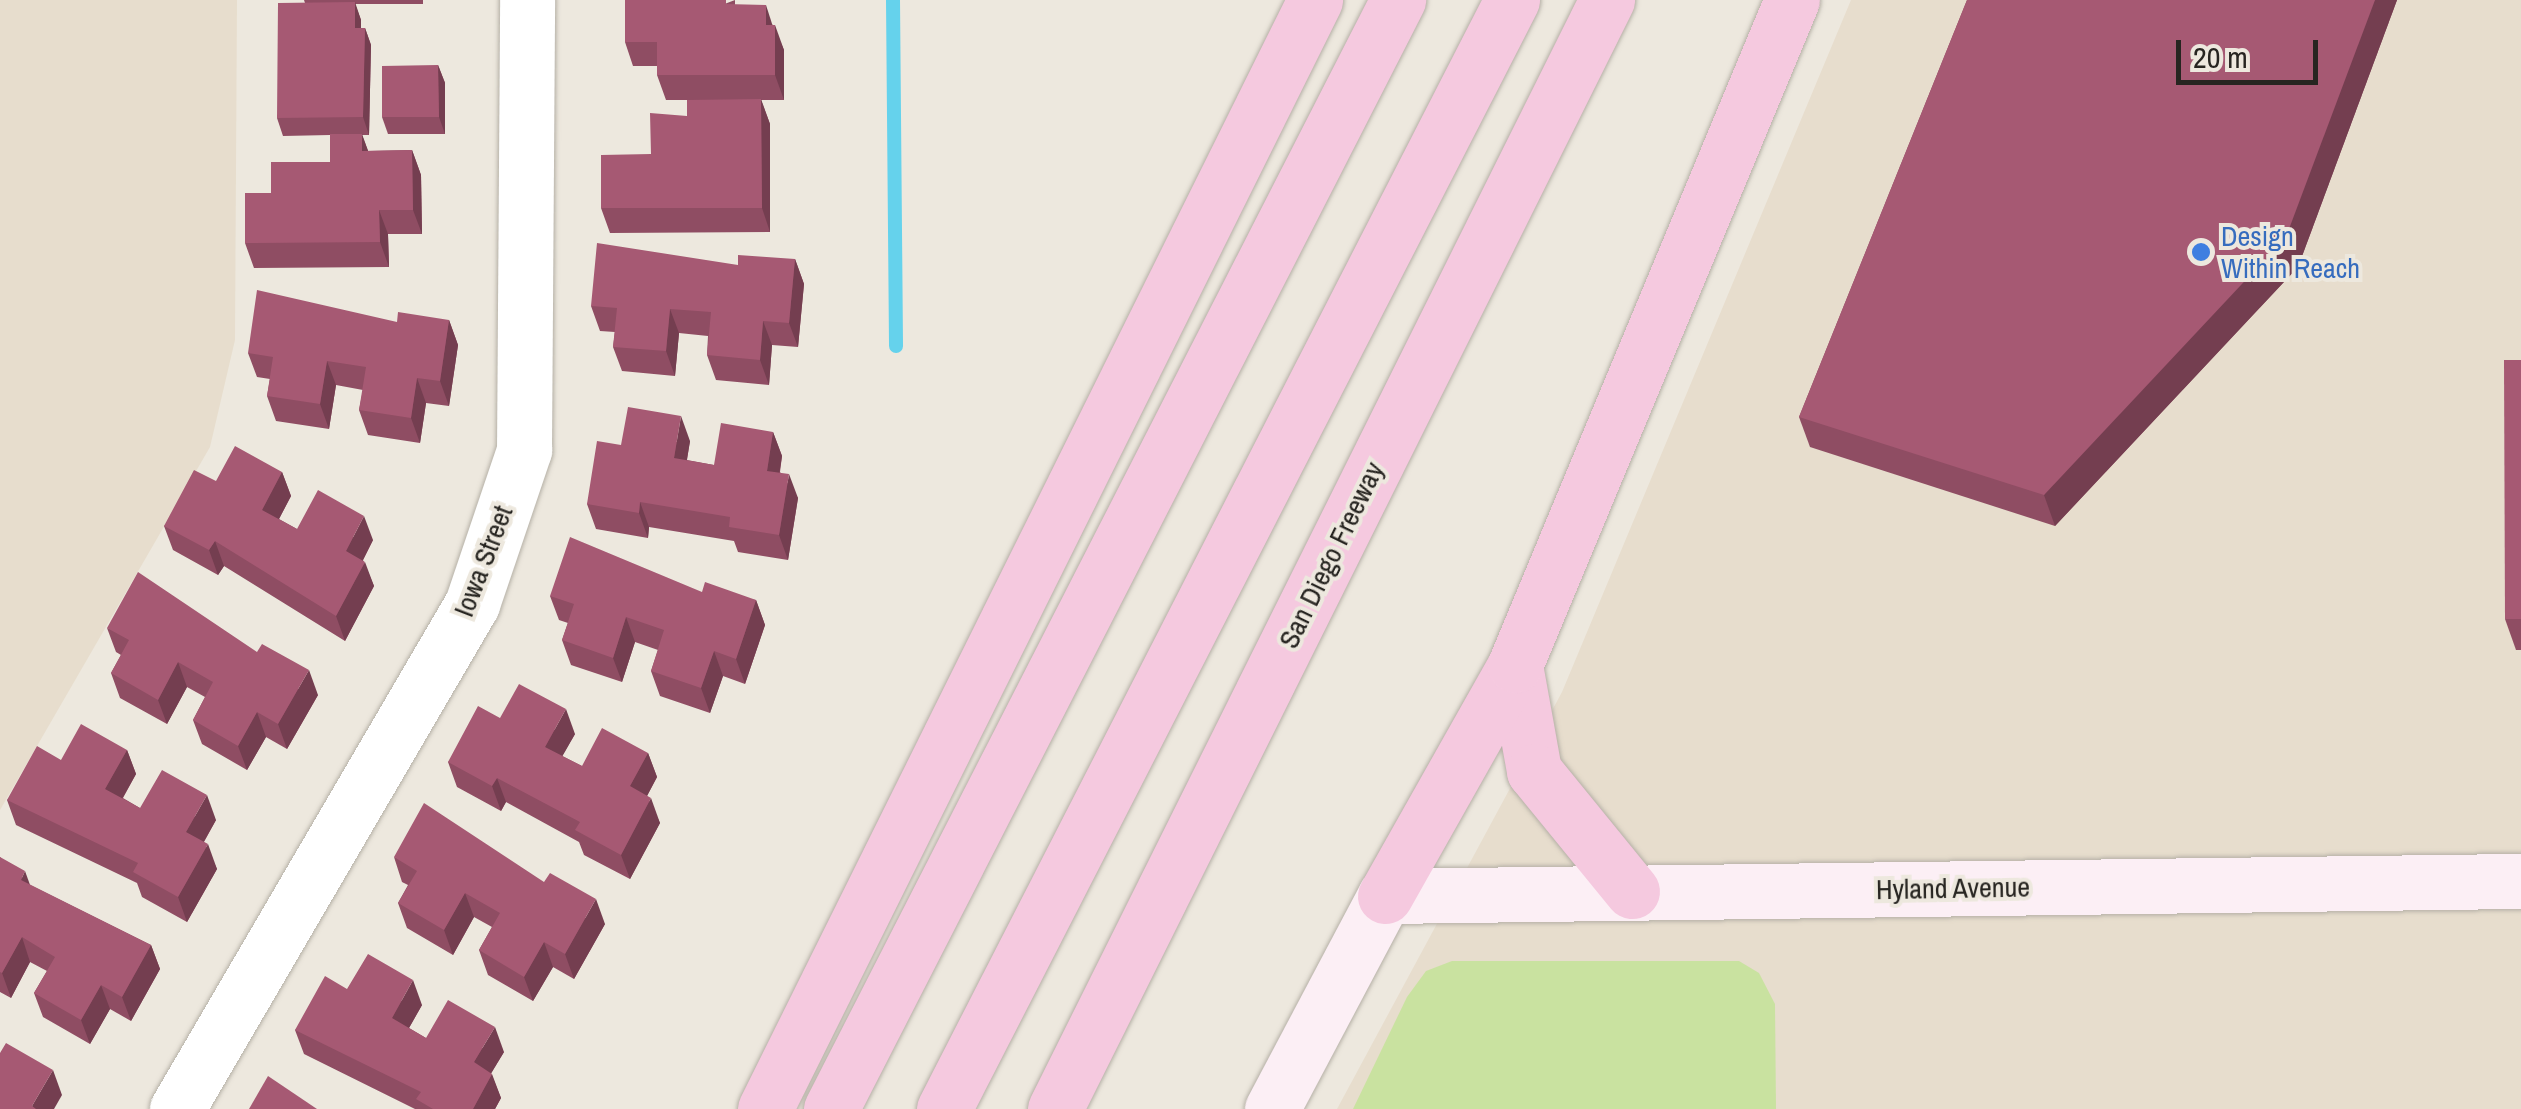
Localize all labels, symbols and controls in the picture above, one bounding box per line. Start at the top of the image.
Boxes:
scale bar [2181,20,2324,82]
text: 20 m [2193,37,2248,77]
place label: Design Within Reach [2221,219,2360,285]
marker: Design Within Reach [2190,241,2212,263]
street label: San Diego Freeway [1271,456,1391,654]
street label: Iowa Street [447,501,519,621]
street label: Hyland Avenue [1875,870,2031,906]

